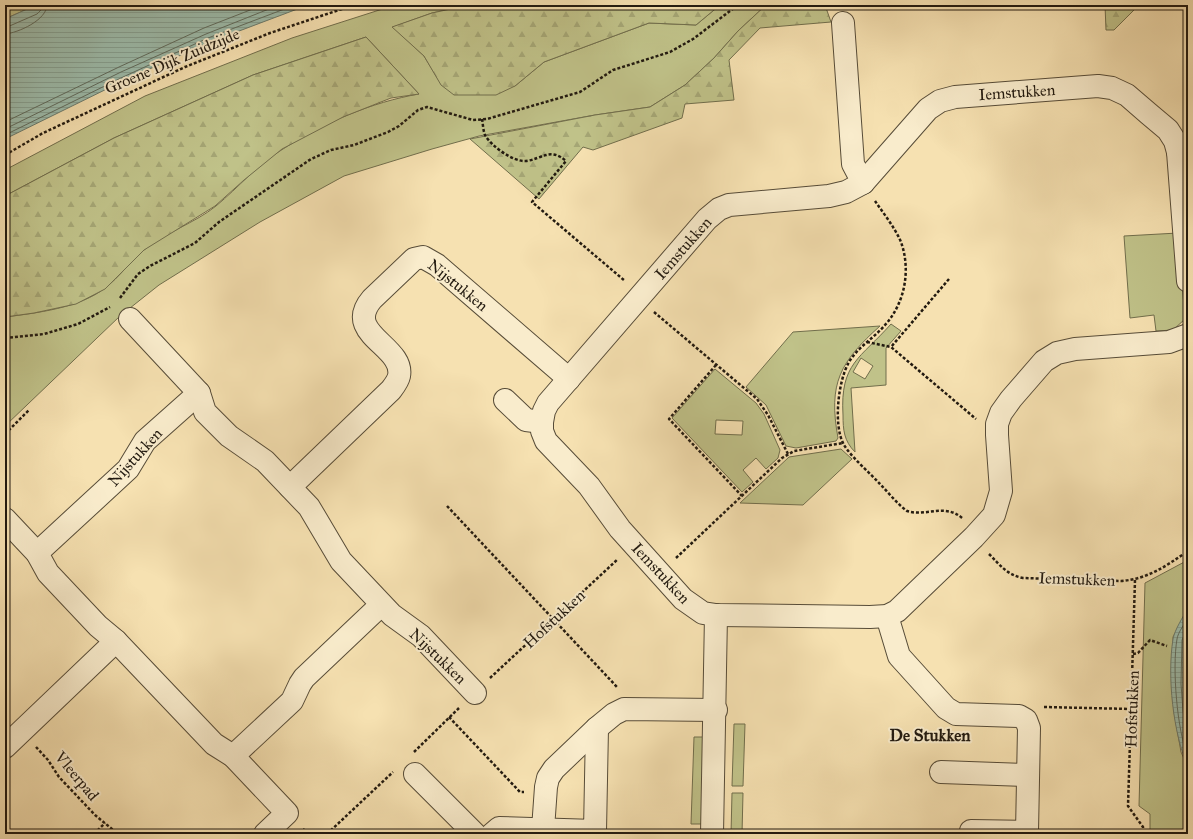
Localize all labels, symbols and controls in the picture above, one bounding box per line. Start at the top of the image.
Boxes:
street label: Groene Dijk Zuidzijde [102,24,242,98]
street label: Iemstukken [978,80,1056,104]
street label: Iemstukken [651,213,716,283]
street label: Nijstukken [424,255,492,315]
street label: Nijstukken [104,424,166,490]
street label: Iemstukken [628,538,694,608]
street label: Iemstukken [1038,568,1116,590]
street label: Hofstukken [519,585,589,652]
street label: Nijstukken [406,624,471,688]
street label: Hofstukken [1121,670,1143,748]
district label: De Stukken [890,725,971,746]
street label: Vleerpad [50,747,103,804]

